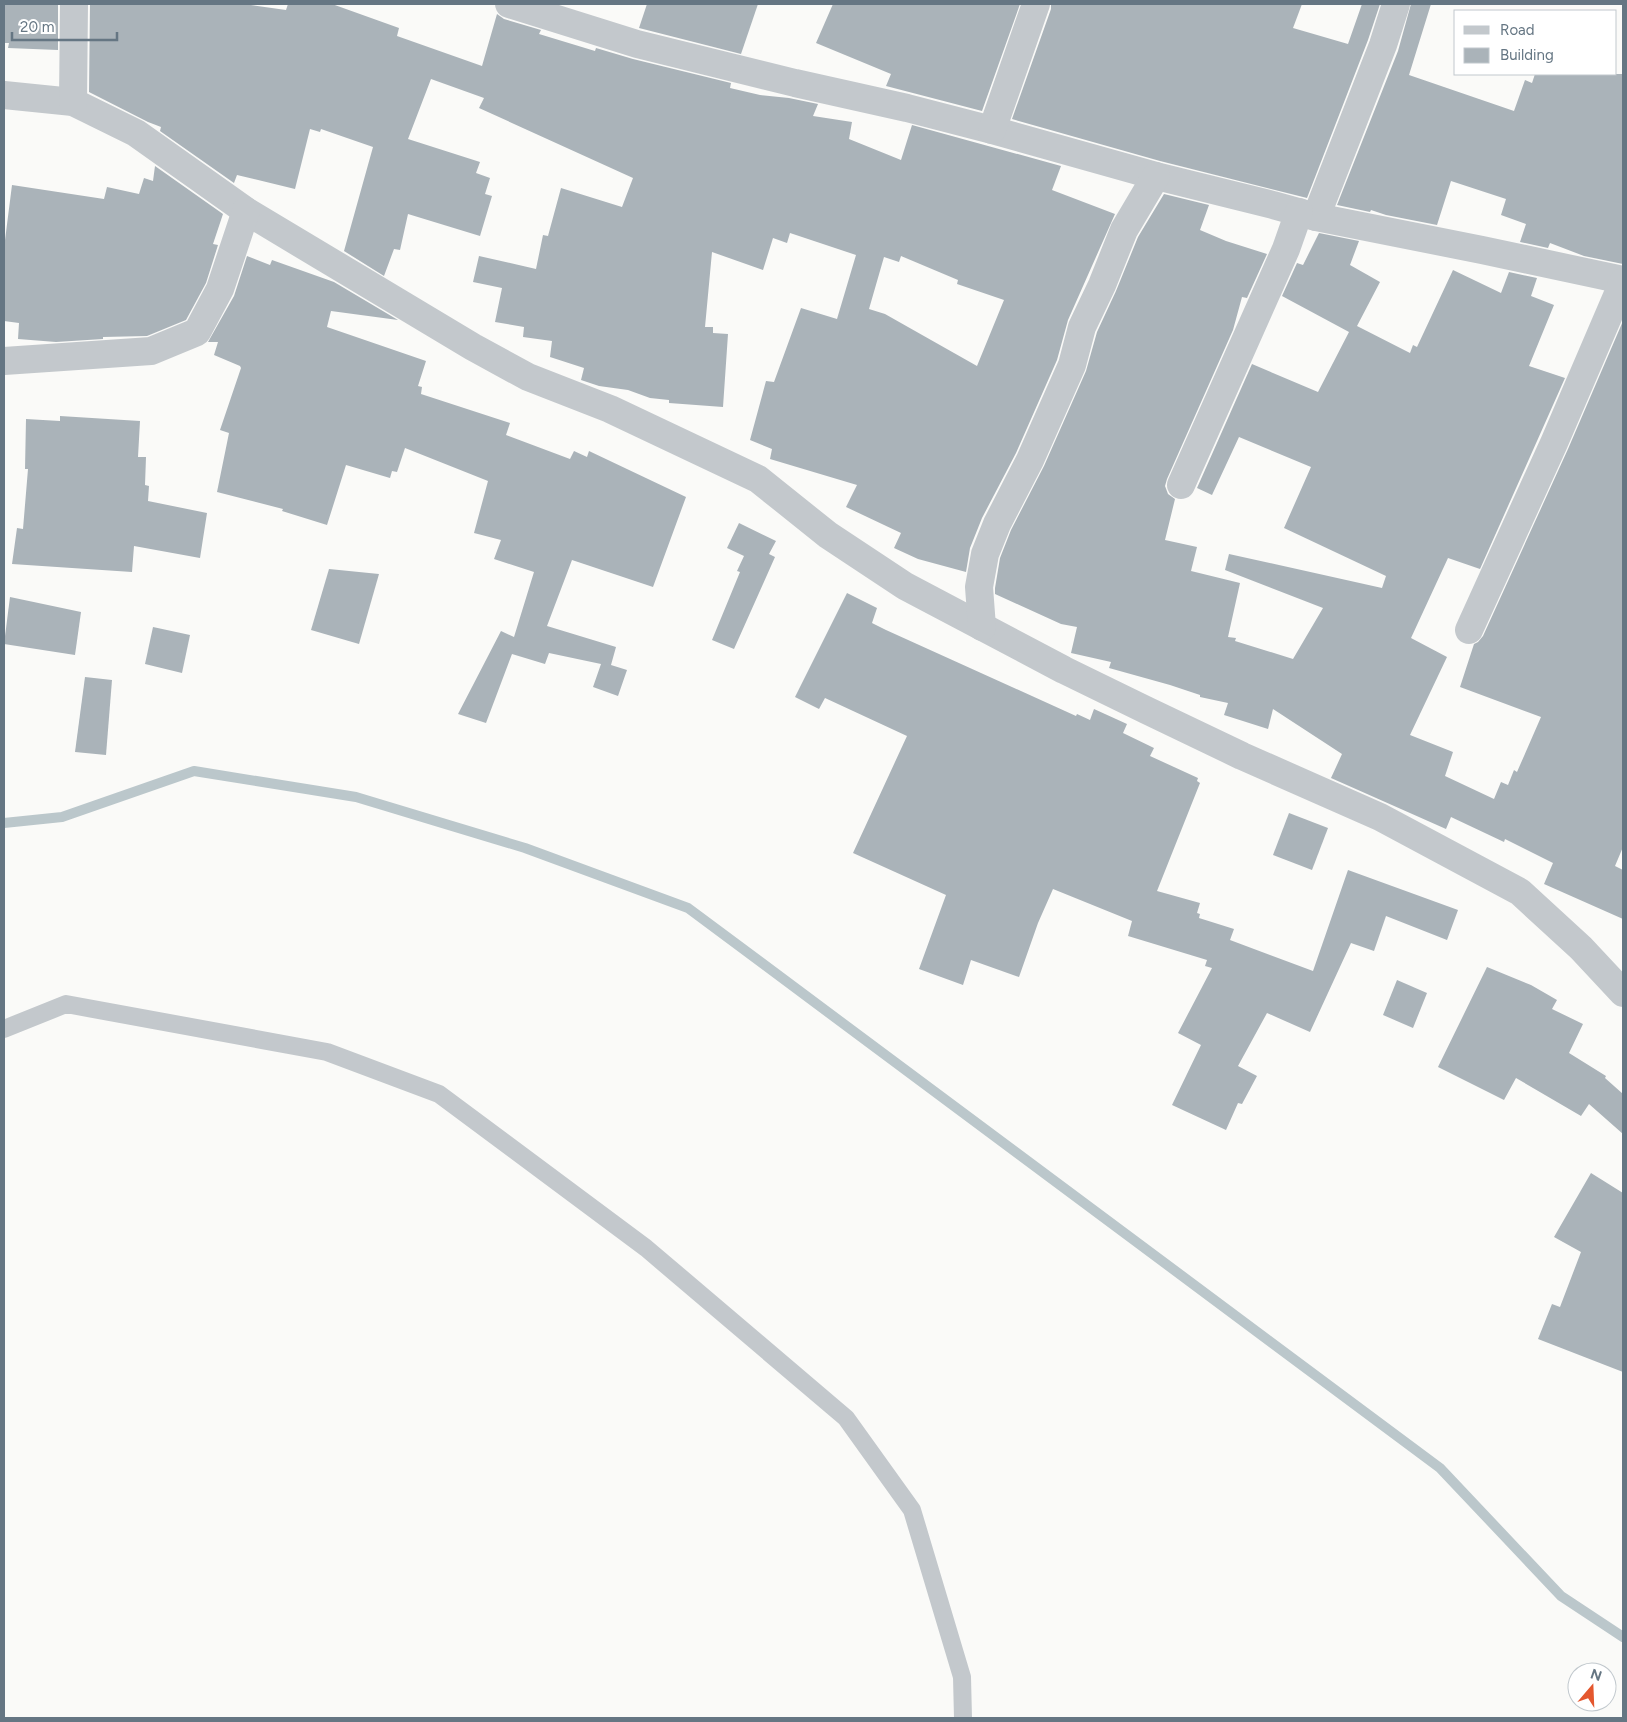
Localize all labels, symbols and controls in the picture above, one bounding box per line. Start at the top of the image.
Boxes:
scale bar [12,10,118,42]
legend [1454,10,1617,75]
text: 20 m [20,18,54,36]
text: Road [1500,21,1535,39]
text: Building [1500,46,1554,64]
north arrow [1567,1662,1617,1712]
text: N [1588,1665,1604,1685]

